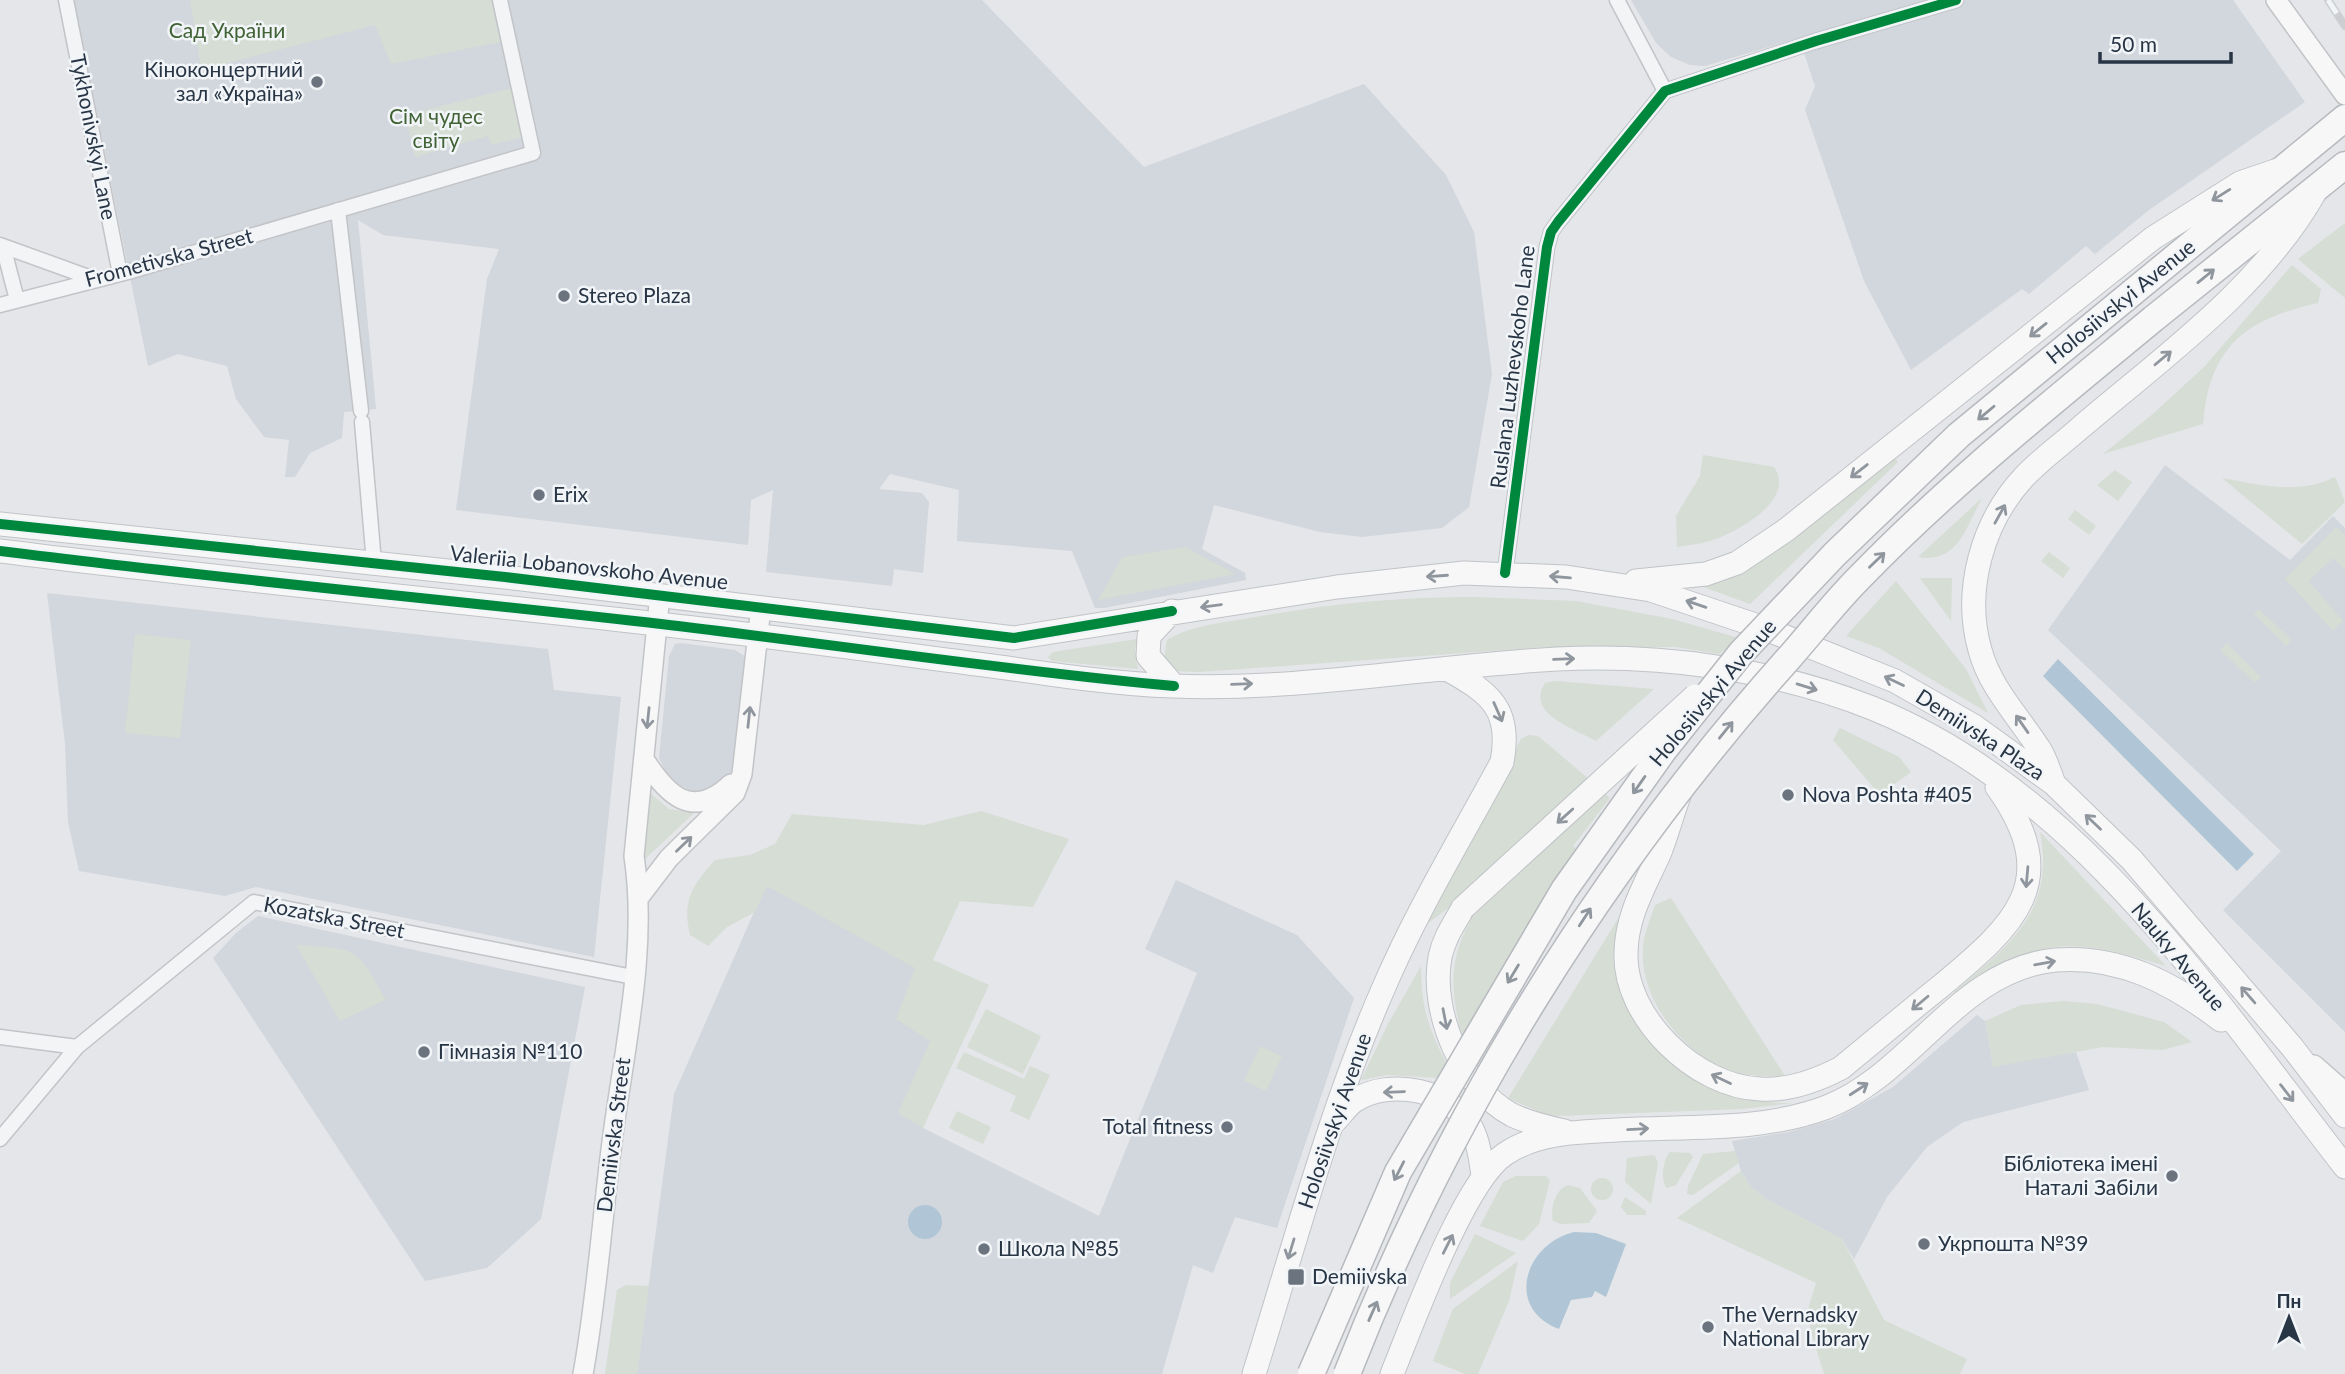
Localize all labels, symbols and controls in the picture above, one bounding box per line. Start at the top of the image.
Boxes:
park label: Сад України [169,17,285,42]
scale bar [2100,21,2231,65]
text: 50 m [2110,31,2157,56]
street label: Tykhonivskyi Lane [66,52,123,222]
place label: Кіноконцертний зал «Україна» [144,56,303,105]
marker: Кіноконцертний зал «Україна» [309,74,325,90]
park label: Сім чудес світу [389,103,483,152]
one-way arrow [2211,189,2231,203]
street label: Frometivska Street [82,222,256,291]
street label: Holosiivskyi Avenue [2041,233,2199,368]
street label: Ruslana Luzhevskoho Lane [1484,244,1539,490]
one-way arrow [2197,268,2215,284]
place label: Stereo Plaza [578,282,691,307]
marker: Stereo Plaza [556,288,572,304]
one-way arrow [2029,322,2047,337]
one-way arrow [2154,350,2172,366]
one-way arrow [1977,405,1995,421]
one-way arrow [1850,463,1869,478]
place label: Erix [553,481,589,506]
marker: Erix [531,487,547,503]
one-way arrow [1993,505,2007,525]
street label: Valeriia Lobanovskoho Avenue [449,539,730,594]
one-way arrow [1868,552,1885,569]
one-way arrow [1425,569,1448,582]
one-way arrow [1549,570,1572,583]
one-way arrow [1686,597,1708,609]
one-way arrow [1200,599,1223,612]
street label: Holosiivskyi Avenue [1643,613,1781,771]
one-way arrow [1553,653,1576,666]
one-way arrow [1884,674,1905,687]
one-way arrow [1230,677,1253,690]
one-way arrow [1796,682,1818,695]
street label: Demiivska Plaza [1912,683,2050,785]
one-way arrow [1492,701,1505,722]
one-way arrow [642,706,655,728]
one-way arrow [743,707,756,729]
one-way arrow [2015,715,2029,734]
one-way arrow [1718,722,1733,740]
one-way arrow [1632,775,1646,794]
place label: Nova Poshta #405 [1802,781,1972,806]
marker: Nova Poshta #405 [1780,787,1796,803]
one-way arrow [1557,808,1574,825]
one-way arrow [2085,813,2102,830]
one-way arrow [675,835,692,852]
one-way arrow [2020,865,2033,888]
street label: Kozatska Street [262,891,407,943]
street label: Nauky Avenue [2127,897,2231,1015]
one-way arrow [1579,908,1593,928]
one-way arrow [2033,955,2056,969]
one-way arrow [1505,964,1520,983]
one-way arrow [2240,986,2256,1004]
one-way arrow [1911,996,1929,1011]
one-way arrow [1439,1007,1452,1030]
street label: Holosiivskyi Avenue [1292,1029,1375,1212]
place label: Гімназія №110 [438,1038,582,1063]
marker: Гімназія №110 [416,1044,432,1060]
street label: Demiivska Street [591,1056,634,1214]
one-way arrow [1711,1072,1732,1085]
one-way arrow [1849,1082,1868,1096]
one-way arrow [2280,1083,2295,1102]
one-way arrow [1383,1085,1406,1098]
place label: Total fitness [1103,1113,1213,1138]
marker: Total fitness [1219,1119,1235,1135]
one-way arrow [1627,1122,1649,1135]
place label: Бібліотека імені Наталі Забіли [2003,1150,2158,1199]
one-way arrow [1392,1160,1406,1181]
marker: Бібліотека імені Наталі Забіли [2164,1168,2180,1184]
place label: Укрпошта №39 [1938,1230,2088,1255]
one-way arrow [1441,1234,1455,1255]
place label: Школа №85 [998,1235,1119,1260]
marker: Укрпошта №39 [1916,1236,1932,1252]
one-way arrow [1284,1238,1297,1260]
marker: Школа №85 [976,1241,992,1257]
place label: Demiivska [1312,1263,1407,1288]
marker: Demiivska [1286,1267,1306,1287]
north arrow [2254,1283,2324,1353]
text: Пн [2277,1289,2301,1312]
one-way arrow [1367,1301,1380,1322]
place label: The Vernadsky National Library [1722,1301,1869,1350]
marker: The Vernadsky National Library [1700,1319,1716,1335]

